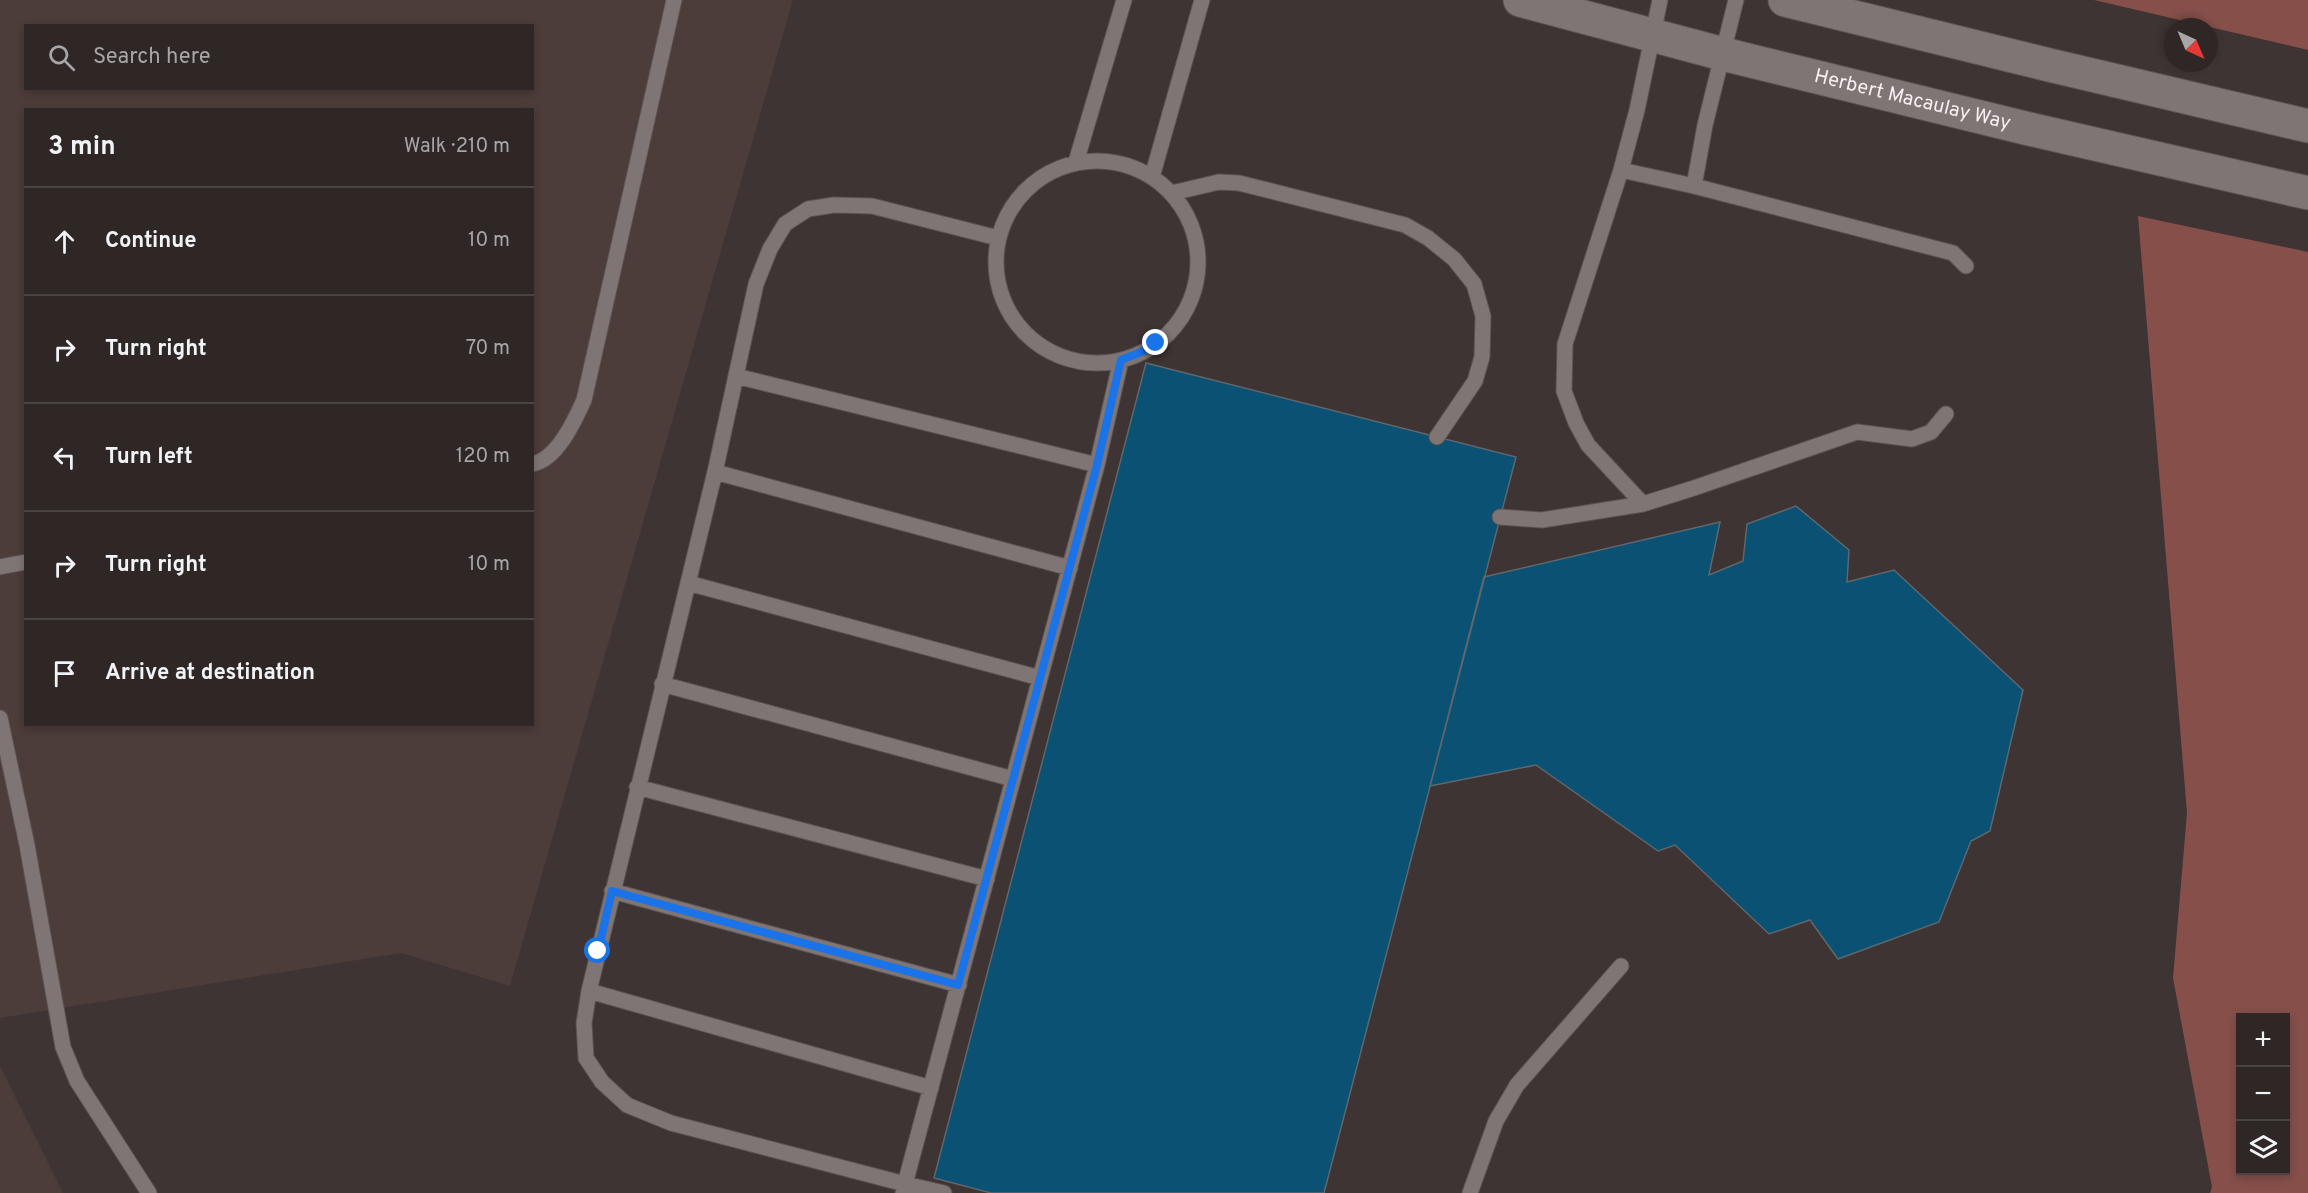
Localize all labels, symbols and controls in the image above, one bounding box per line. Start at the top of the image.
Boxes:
north arrow [2164,18,2218,72]
search box [24,24,534,90]
icon: search [45,41,78,74]
text: Search here [93,44,211,71]
street label: Herbert Macaulay Way [1811,64,2013,137]
text: 3 min [48,131,116,164]
text: Walk · 210 m [404,134,510,160]
icon: ahead [48,225,81,258]
text: Continue [105,228,196,255]
text: 10 m [468,228,510,254]
route end [1142,329,1168,355]
icon: right [48,333,81,366]
text: Turn right [105,336,207,363]
text: 70 m [466,336,510,362]
icon: left [48,441,81,474]
text: Turn left [105,444,193,471]
text: 120 m [456,444,510,470]
icon: right [48,549,81,582]
text: Turn right [105,552,207,579]
text: 10 m [468,552,510,578]
icon: arrive [48,657,81,690]
text: Arrive at destination [105,660,315,687]
route start [584,937,610,963]
map controls [2236,1013,2290,1175]
button: + [2236,1013,2290,1067]
button: − [2236,1067,2290,1121]
button: layers [2236,1121,2290,1175]

